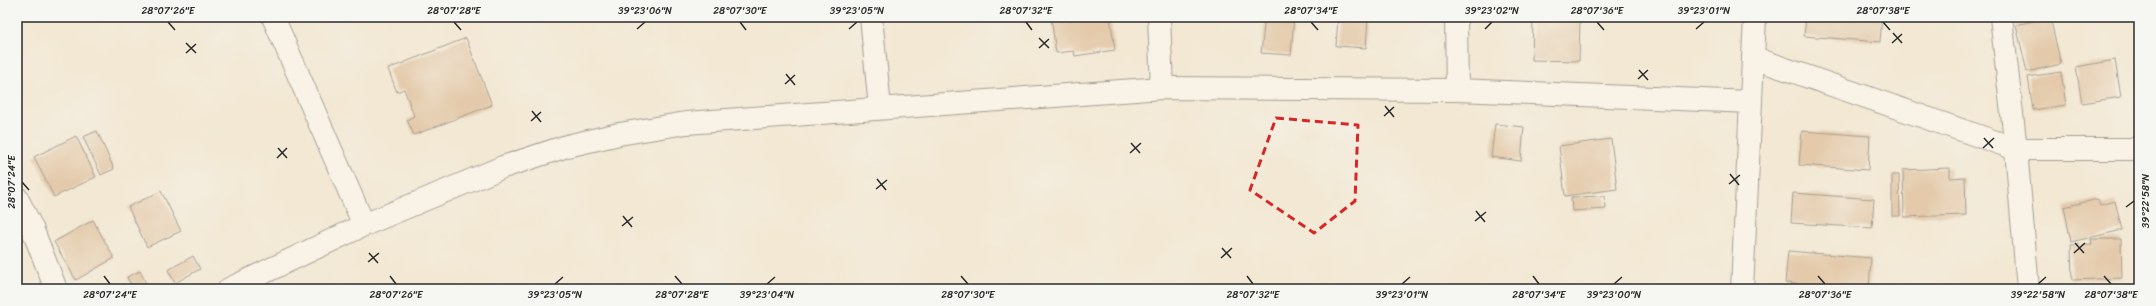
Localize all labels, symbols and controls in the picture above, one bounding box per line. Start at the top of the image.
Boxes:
text: 28°07'26"E [142,2,196,20]
text: 28°07'28"E [427,2,482,20]
text: 39°23'06"N [618,2,672,20]
text: 28°07'30"E [713,2,768,20]
text: 39°23'05"N [830,2,884,20]
text: 28°07'32"E [1000,2,1054,20]
text: 28°07'34"E [1284,2,1339,20]
text: 39°23'02"N [1465,2,1519,20]
text: 28°07'36"E [1571,2,1625,20]
text: 39°23'01"N [1678,2,1730,20]
text: 28°07'38"E [1856,2,1911,20]
text: 28°07'24"E [3,154,21,209]
text: 39°22'58"N [2137,174,2155,228]
text: 28°07'24"E [83,286,138,304]
text: 28°07'26"E [370,286,424,304]
text: 39°23'05"N [528,286,582,304]
text: 28°07'28"E [655,286,710,304]
text: 39°23'04"N [740,286,794,304]
text: 28°07'30"E [941,286,996,304]
text: 28°07'32"E [1227,286,1281,304]
text: 39°23'01"N [1376,286,1428,304]
text: 28°07'34"E [1512,286,1567,304]
text: 39°23'00"N [1587,286,1641,304]
text: 28°07'36"E [1799,286,1853,304]
text: 39°22'58"N [2011,286,2065,304]
text: 28°07'38"E [2084,286,2139,304]

